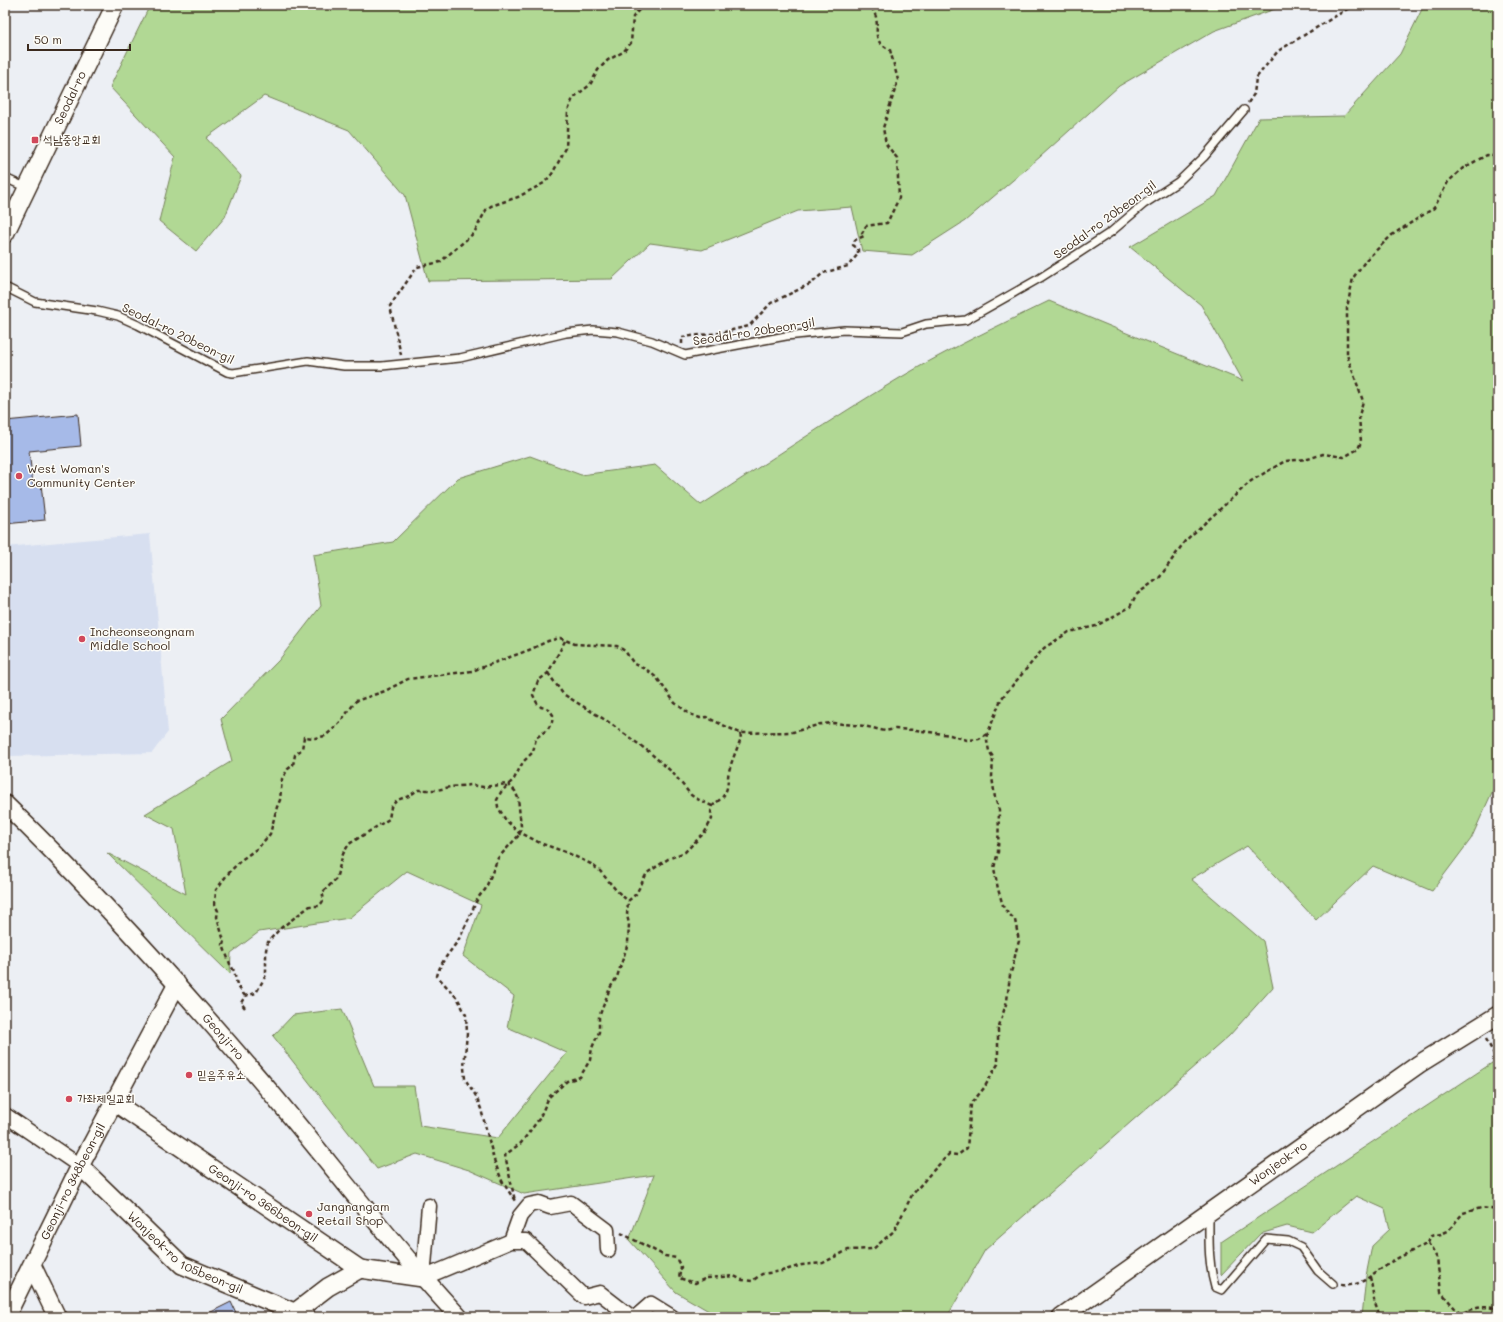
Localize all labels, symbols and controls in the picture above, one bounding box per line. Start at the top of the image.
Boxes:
scale bar [28,26,130,52]
text: 50 m [34,31,62,47]
street label: Seodal-ro [50,68,89,127]
place label: 석남중앙교회 [43,131,101,147]
marker: 석남중앙교회 [30,135,40,145]
street label: Seodal-ro 20beon-gil [1050,177,1159,262]
street label: Seodal-ro 20beon-gil [120,299,237,367]
street label: Seodal-ro 20beon-gil [692,313,816,349]
place label: West Woman's Community Center [27,460,135,490]
marker: West Woman's Community Center [14,471,24,481]
place label: Incheonseongnam Middle School [90,623,195,653]
marker: Incheonseongnam Middle School [77,634,87,644]
street label: Geonji-ro [199,1010,248,1063]
place label: 믿음주유소 [197,1066,245,1082]
marker: 믿음주유소 [184,1070,194,1080]
place label: 가좌제일교회 [77,1090,135,1106]
marker: 가좌제일교회 [64,1094,74,1104]
street label: Geonji-ro 348beon-gil [36,1120,108,1242]
street label: Wonjeok-ro [1245,1137,1310,1189]
street label: Geonji-ro 366beon-gil [206,1159,321,1245]
place label: Jangnangam Retail Shop [317,1198,389,1228]
street label: Wonjeok-ro 105beon-gil [124,1207,246,1297]
marker: Jangnangam Retail Shop [304,1209,314,1219]

